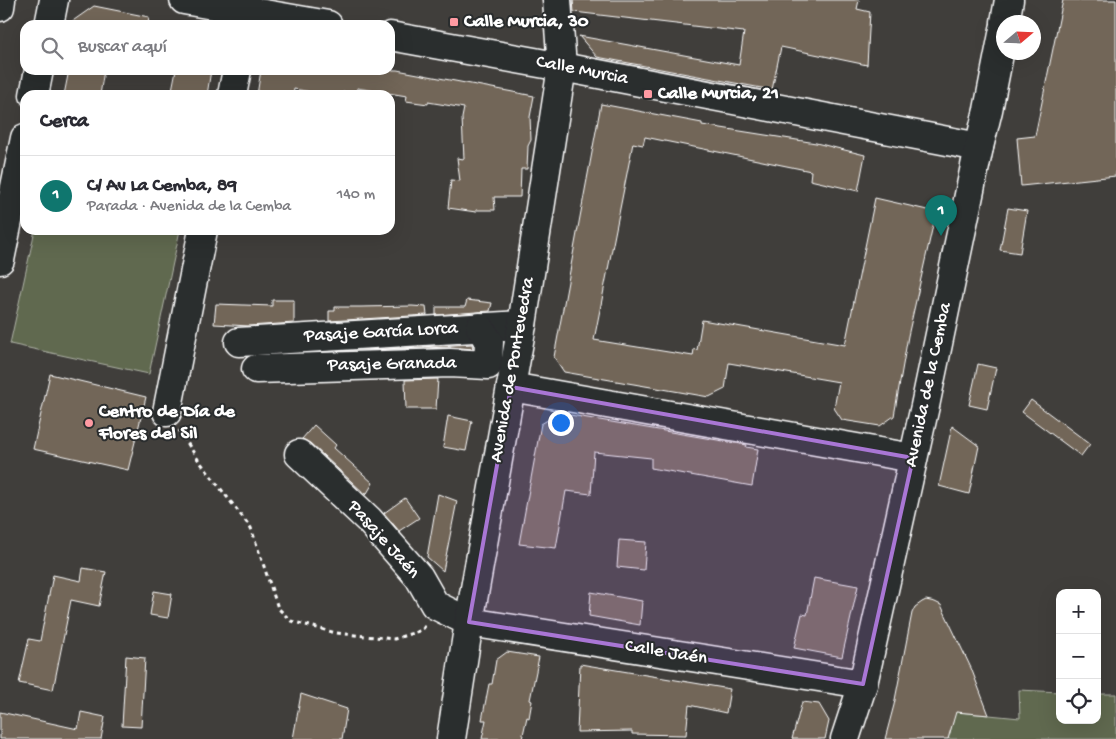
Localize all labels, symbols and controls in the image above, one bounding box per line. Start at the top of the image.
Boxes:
place label: Calle Murcia, 30 [463,11,589,34]
north arrow [996,15,1041,60]
marker: Calle Murcia, 30 [448,16,460,28]
search box [20,20,395,75]
icon: search [38,34,66,62]
text: Buscar aquí [78,36,167,59]
street label: Calle Murcia [534,51,631,91]
place label: Calle Murcia, 21 [657,83,779,106]
marker: Calle Murcia, 21 [642,88,654,100]
text: Cerca [40,110,88,135]
text: C/ Av La Cemba, 89 [87,175,237,198]
text: 1 [53,186,59,205]
text: 140 m [337,186,375,205]
pin: 1 [925,195,957,236]
text: Parada · Avenida de la Cemba [87,198,291,217]
street label: Avenida de Pontevedra [485,274,541,464]
street label: Avenida de la Cemba [900,299,958,469]
street label: Pasaje García Lorca [303,317,460,349]
street label: Pasaje Granada [326,352,458,378]
place label: Centro de Día de Flores del Sil [98,401,236,446]
your location [548,410,574,436]
marker: Centro de Día de Flores del Sil [83,417,95,429]
street label: Pasaje Jaén [341,495,424,584]
map controls [1056,589,1101,724]
button: + [1056,589,1101,634]
button: − [1056,634,1101,679]
street label: Calle Jaén [623,635,709,671]
button: locate [1056,679,1101,724]

